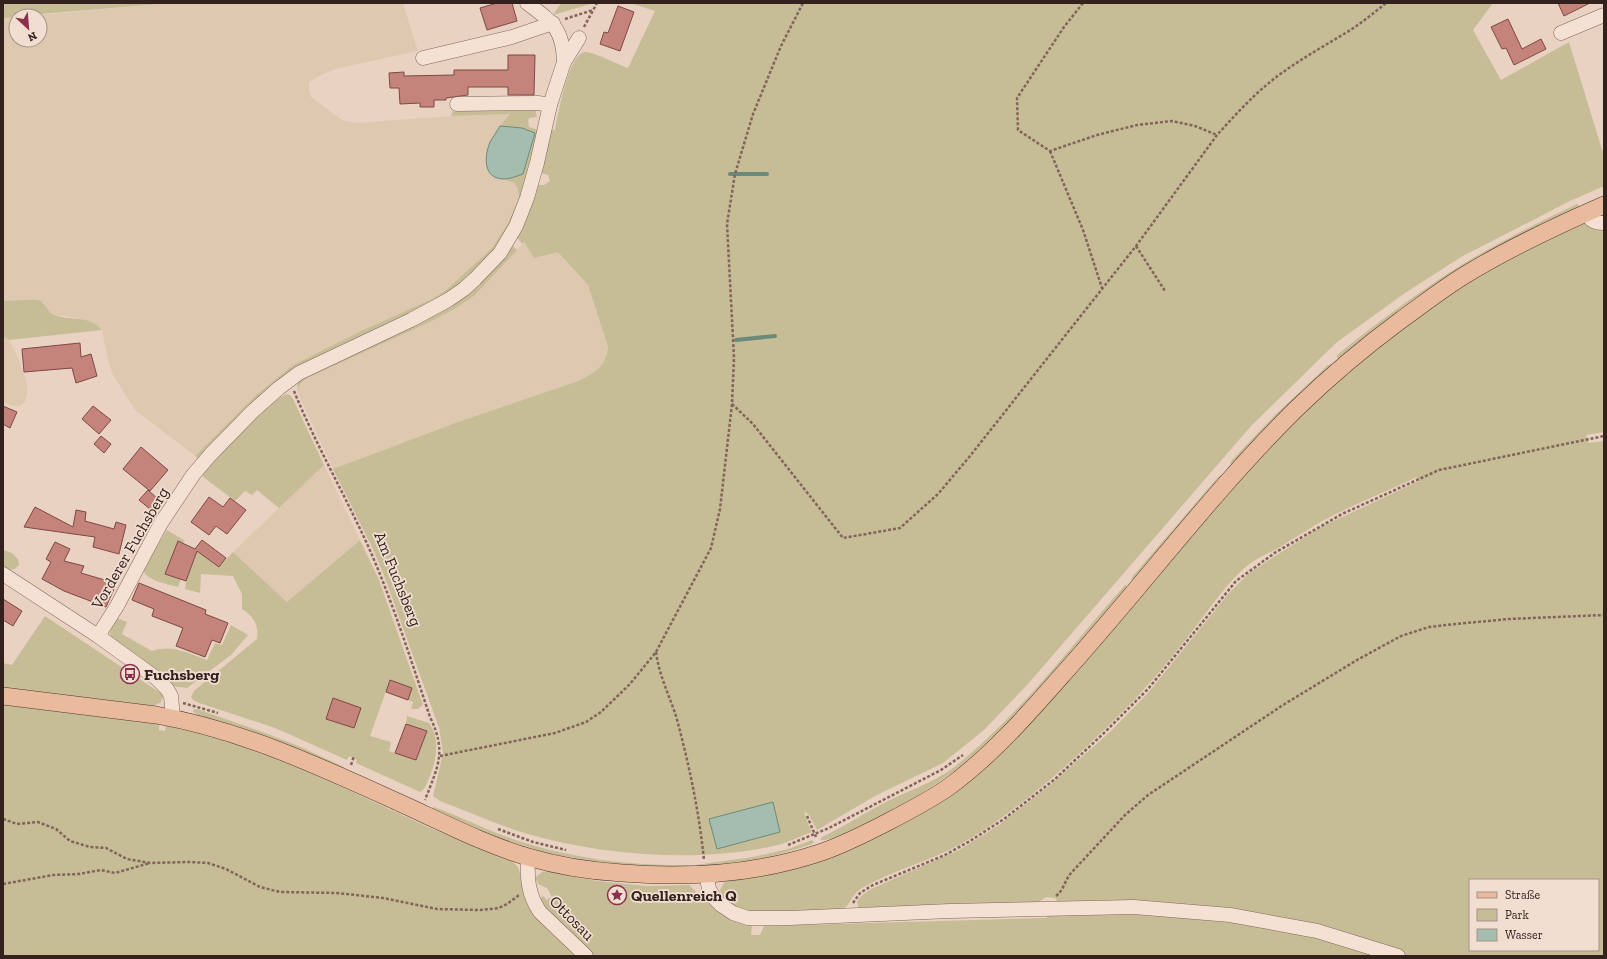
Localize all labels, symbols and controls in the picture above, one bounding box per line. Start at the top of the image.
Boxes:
north arrow [8,8,48,48]
text: N [25,29,39,44]
street label: Vorderer Fuchsberg [87,483,173,613]
street label: Am Fuchsberg [370,529,426,629]
bus stop icon: Fuchsberg [119,663,141,685]
place label: Fuchsberg [144,665,219,684]
legend [1469,879,1599,951]
place icon: Quellenreich Q [606,884,628,906]
place label: Quellenreich Q [631,886,737,905]
text: Straße [1505,888,1541,902]
street label: Ottosau [546,892,598,944]
text: Park [1505,908,1530,922]
text: Wasser [1505,928,1543,942]

